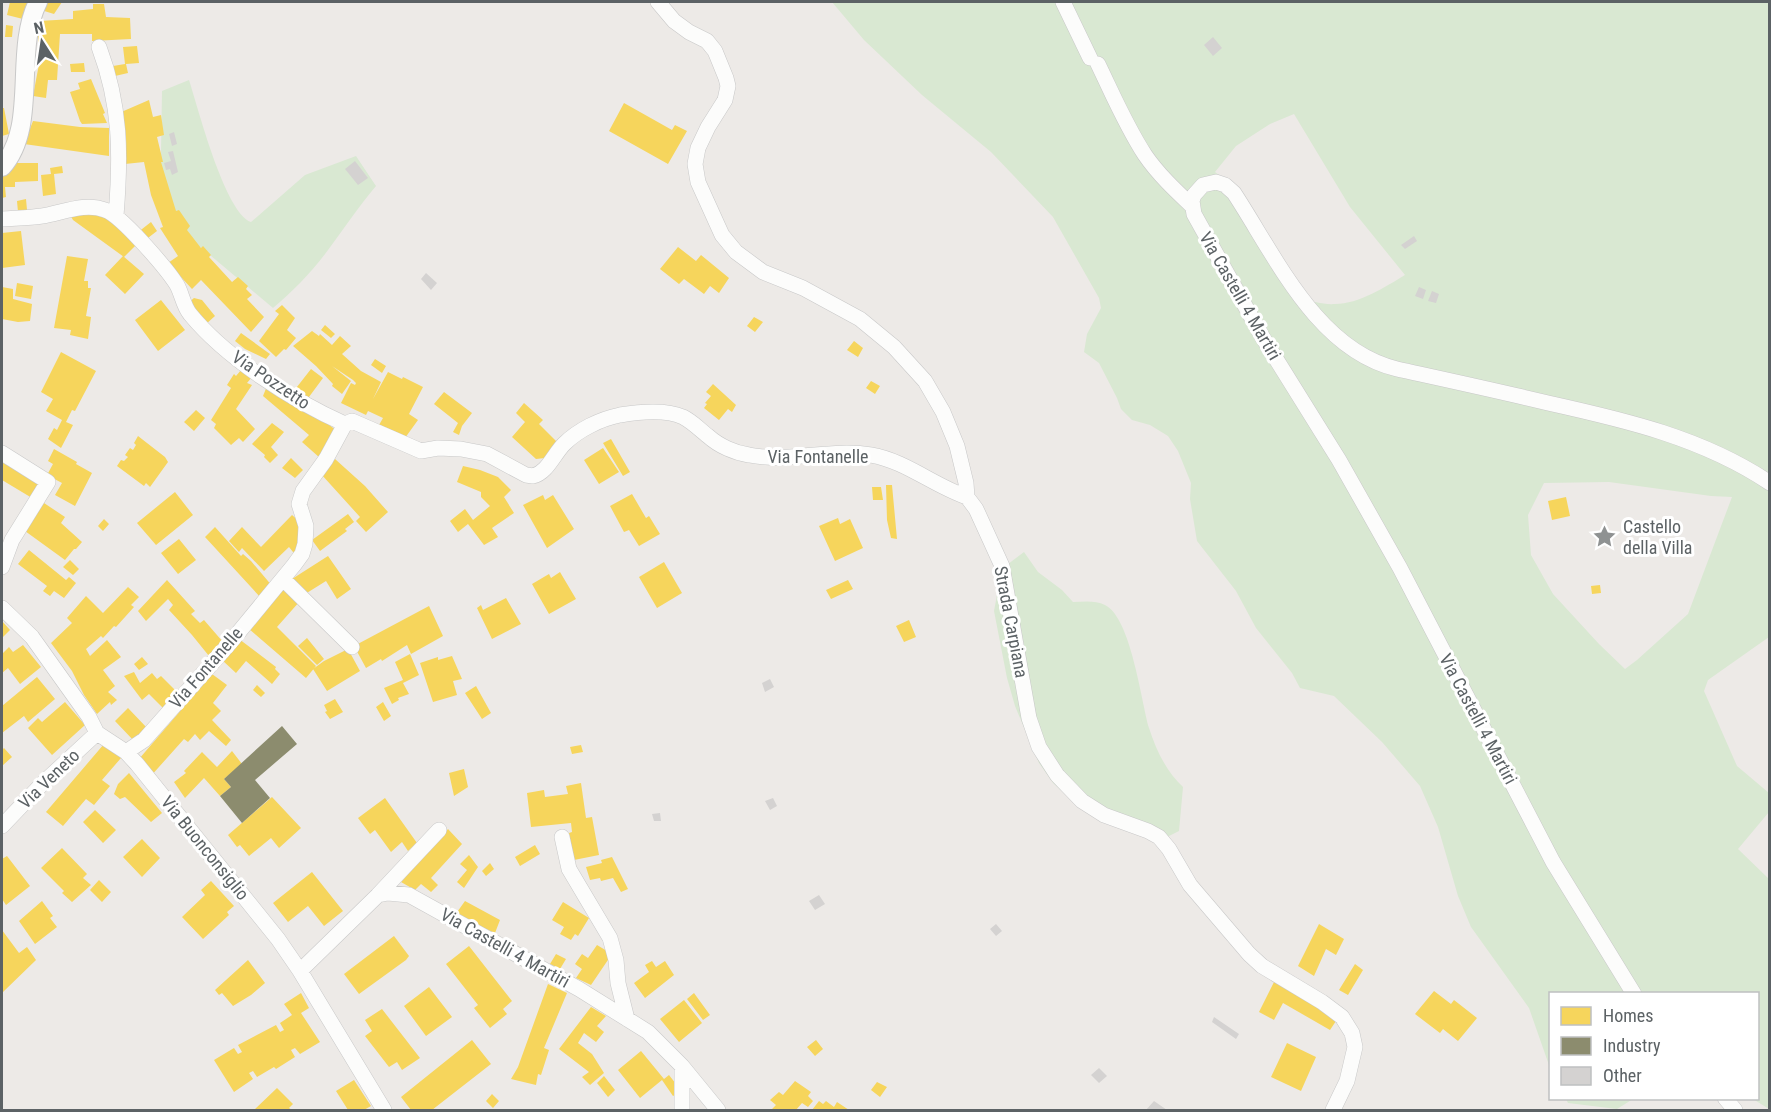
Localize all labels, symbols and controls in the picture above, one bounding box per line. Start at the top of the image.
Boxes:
north arrow [12,12,72,72]
text: N [32,18,46,38]
street label: Via Castelli 4 Martiri [1195,228,1286,364]
street label: Via Pozzetto [228,346,314,413]
street label: Via Fontanelle [767,446,869,467]
place label: Castello della Villa [1623,516,1693,558]
place icon: Castello della Villa [1592,524,1618,550]
street label: Strada Carpiana [990,564,1033,680]
street label: Via Fontanelle [165,623,247,713]
street label: Via Castelli 4 Martiri [1435,650,1522,788]
street label: Via Veneto [14,745,83,813]
street label: Via Buonconsiglio [157,791,254,904]
street label: Via Castelli 4 Martiri [437,903,574,992]
legend [1549,992,1759,1100]
text: Homes [1603,1005,1653,1026]
text: Industry [1603,1035,1661,1056]
text: Other [1603,1065,1642,1086]

